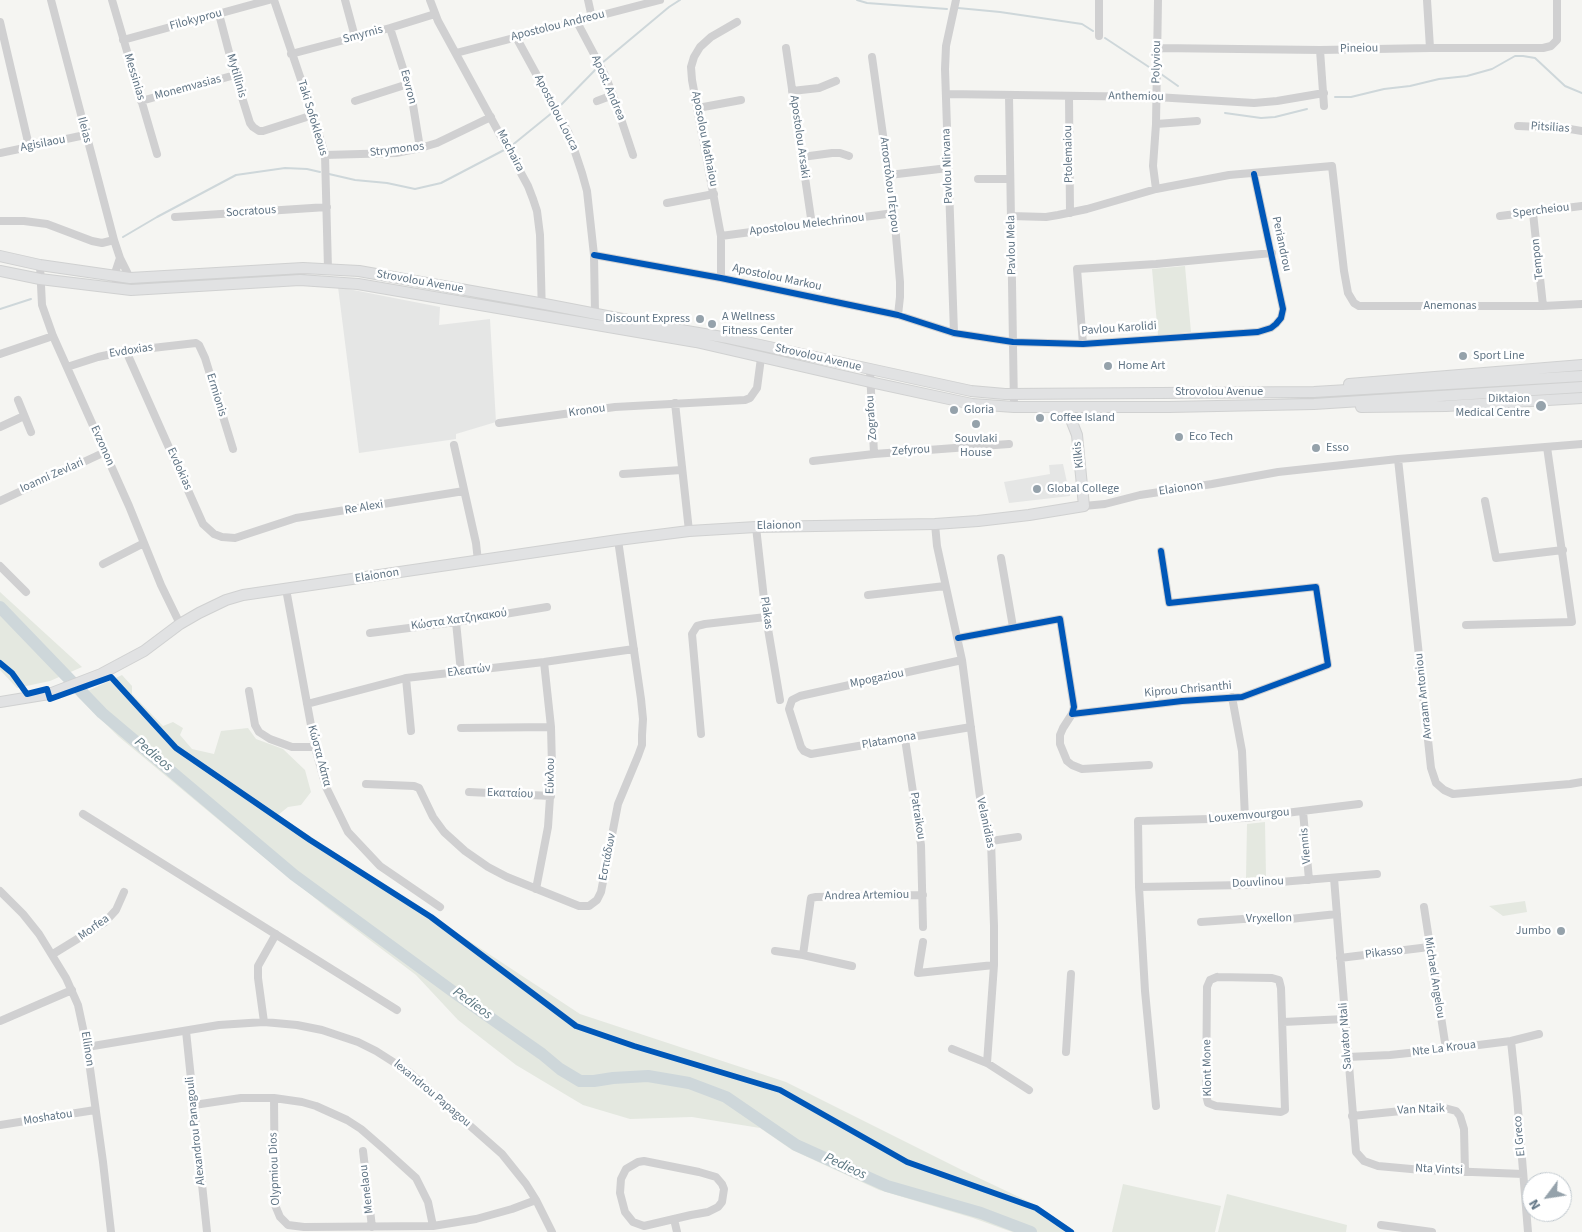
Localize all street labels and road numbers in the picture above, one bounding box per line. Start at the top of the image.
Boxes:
street label: Filokyprou [168,6,224,34]
street label: Apostolou Andreou [510,7,606,45]
street label: Smyrnis [341,23,385,47]
street label: Polyviou [1149,40,1165,84]
street label: Pineiou [1340,41,1378,57]
street label: Messinias [120,52,148,102]
street label: Mytillinis [223,52,249,100]
street label: Apost. Andrea [588,53,628,123]
street label: Eevron [397,68,419,106]
street label: Monemvasias [153,72,223,104]
street label: Apostolou Louca [531,73,581,153]
street label: Taki Sofokleous [294,78,330,158]
street label: Anthemiou [1108,89,1164,105]
street label: Aposolou Mathaiou [688,90,720,188]
street label: Apostolou Arsaki [786,94,812,180]
street label: Ileias [74,115,94,145]
street label: Pitsilias [1530,119,1570,137]
street label: Ptolemaiou [1061,125,1077,183]
street label: Machaira [493,127,527,175]
street label: Pavlou Nirvana [939,128,957,204]
street label: Agisilaou [19,133,67,155]
street label: Αποστόλου Πέτρου [876,136,902,234]
street label: Strymonos [369,140,425,160]
street label: Spercheiou [1512,200,1570,222]
street label: Socratous [226,203,276,221]
street label: Apostolou Melechrinou [749,211,865,239]
street label: Pavlou Mela [1004,215,1020,275]
street label: Periandrou [1268,215,1294,273]
street label: Tempon [1529,238,1547,280]
street label: Apostolou Markou [731,261,823,295]
street label: Strovolou Avenue [375,267,465,297]
street label: Anemonas [1423,299,1477,313]
street label: Pavlou Karolidi [1081,319,1157,339]
street label: Evdoxias [108,340,154,362]
street label: Strovolou Avenue [773,341,863,375]
street label: Ermionis [203,372,229,418]
street label: Strovolou Avenue [1175,385,1263,399]
street label: Zografou [863,395,881,441]
street label: Kronou [568,401,606,421]
street label: Evzonon [87,424,117,468]
street label: Kilkis [1070,441,1088,469]
street label: Zefyrou [891,442,931,460]
street label: Evdokias [163,446,195,492]
street label: Ioanni Zevlari [18,456,86,496]
street label: Elaionon [1158,479,1204,499]
street label: Re Alexi [344,498,384,518]
street label: Elaionon [757,518,801,534]
street label: Elaionon [354,565,400,587]
street label: Plakas [757,596,775,630]
street label: Κώστα Χατζηκακού [410,606,508,634]
street label: Avraam Antoniou [1412,652,1436,740]
street label: Ελεατών [447,661,491,681]
street label: Mpogaziou [849,666,905,692]
street label: Kiprou Chrisanthi [1144,679,1232,701]
street label: Κώστα Λάπα [304,724,334,788]
street label: Platamona [861,729,917,753]
street label: Εύκλου [543,758,559,794]
street label: Εκαταίου [487,786,533,802]
street label: Patraikou [906,791,928,841]
street label: Velanidias [973,796,997,850]
street label: Louxemvourgou [1208,805,1290,827]
street label: Viennis [1297,827,1315,865]
street label: Εστιάδων [596,832,620,882]
street label: Douvlinou [1232,874,1284,892]
street label: Andrea Artemiou [825,888,909,904]
street label: Vryxellon [1246,911,1292,927]
street label: Morfea [76,912,112,944]
street label: Michael Angelou [1420,936,1448,1020]
street label: Pikasso [1364,944,1404,962]
street label: Salvator Ntali [1336,1002,1356,1070]
street label: Ellinon [77,1031,97,1067]
street label: Nte La Kroua [1411,1038,1477,1060]
street label: Klont Mone [1200,1039,1216,1097]
street label: lexandrou Papagou [390,1057,474,1131]
street label: Alexandrou Panagouli [183,1076,209,1186]
street label: Van Ntaik [1397,1102,1445,1118]
street label: Moshatou [22,1107,74,1129]
street label: El Greco [1511,1115,1529,1157]
street label: Olypmiou Dios [267,1132,283,1206]
street label: Nta Vintsi [1415,1162,1463,1178]
street label: Menelaou [357,1164,377,1214]

